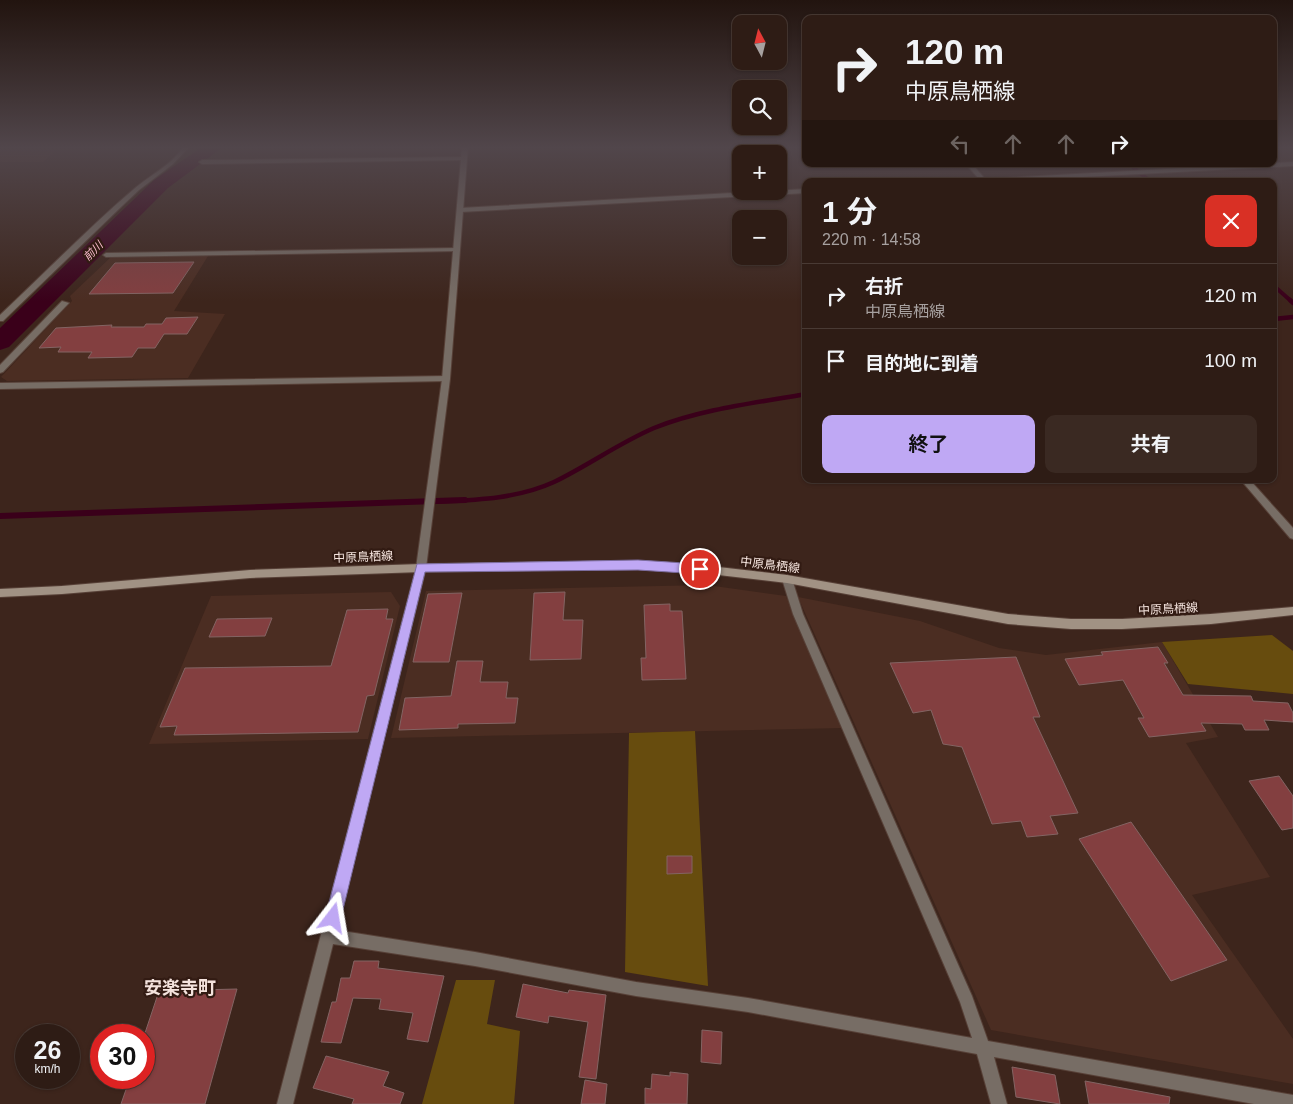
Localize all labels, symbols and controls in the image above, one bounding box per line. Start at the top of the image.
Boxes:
north arrow [732,15,788,70]
map controls [732,15,787,265]
text: 120 m [905,32,1004,71]
icon: right [822,35,887,100]
text: 中原鳥栖線 [905,79,1015,104]
button: search [732,80,787,135]
icon: left [946,130,974,158]
icon: ahead [999,130,1027,158]
icon: ahead [1052,130,1080,158]
icon: right [1105,130,1133,158]
button: + [732,145,787,200]
text: 1 分 [822,195,877,228]
button: close [1205,195,1257,247]
button: − [732,210,787,265]
text: 220 m · 14:58 [822,231,921,248]
water label: 前川 [81,238,106,263]
text: 右折 [865,276,903,297]
icon: right [822,282,850,310]
text: 120 m [1204,285,1257,306]
text: 中原鳥栖線 [865,303,945,320]
icon: arrive [822,347,850,375]
text: 100 m [1204,350,1257,371]
text: 目的地に到着 [865,353,979,374]
button: 終了 [822,415,1035,473]
button: 共有 [1045,415,1257,473]
pin [679,548,721,590]
street label: 中原鳥栖線 [333,549,393,565]
street label: 中原鳥栖線 [739,554,801,576]
icon: arrive [686,555,714,583]
street label: 中原鳥栖線 [1138,600,1198,618]
position arrow [306,891,358,943]
district label: 安楽寺町 [144,978,216,998]
speed limit sign: 30 [90,1024,155,1089]
text: 26 [34,1036,61,1064]
text: km/h [34,1062,61,1076]

